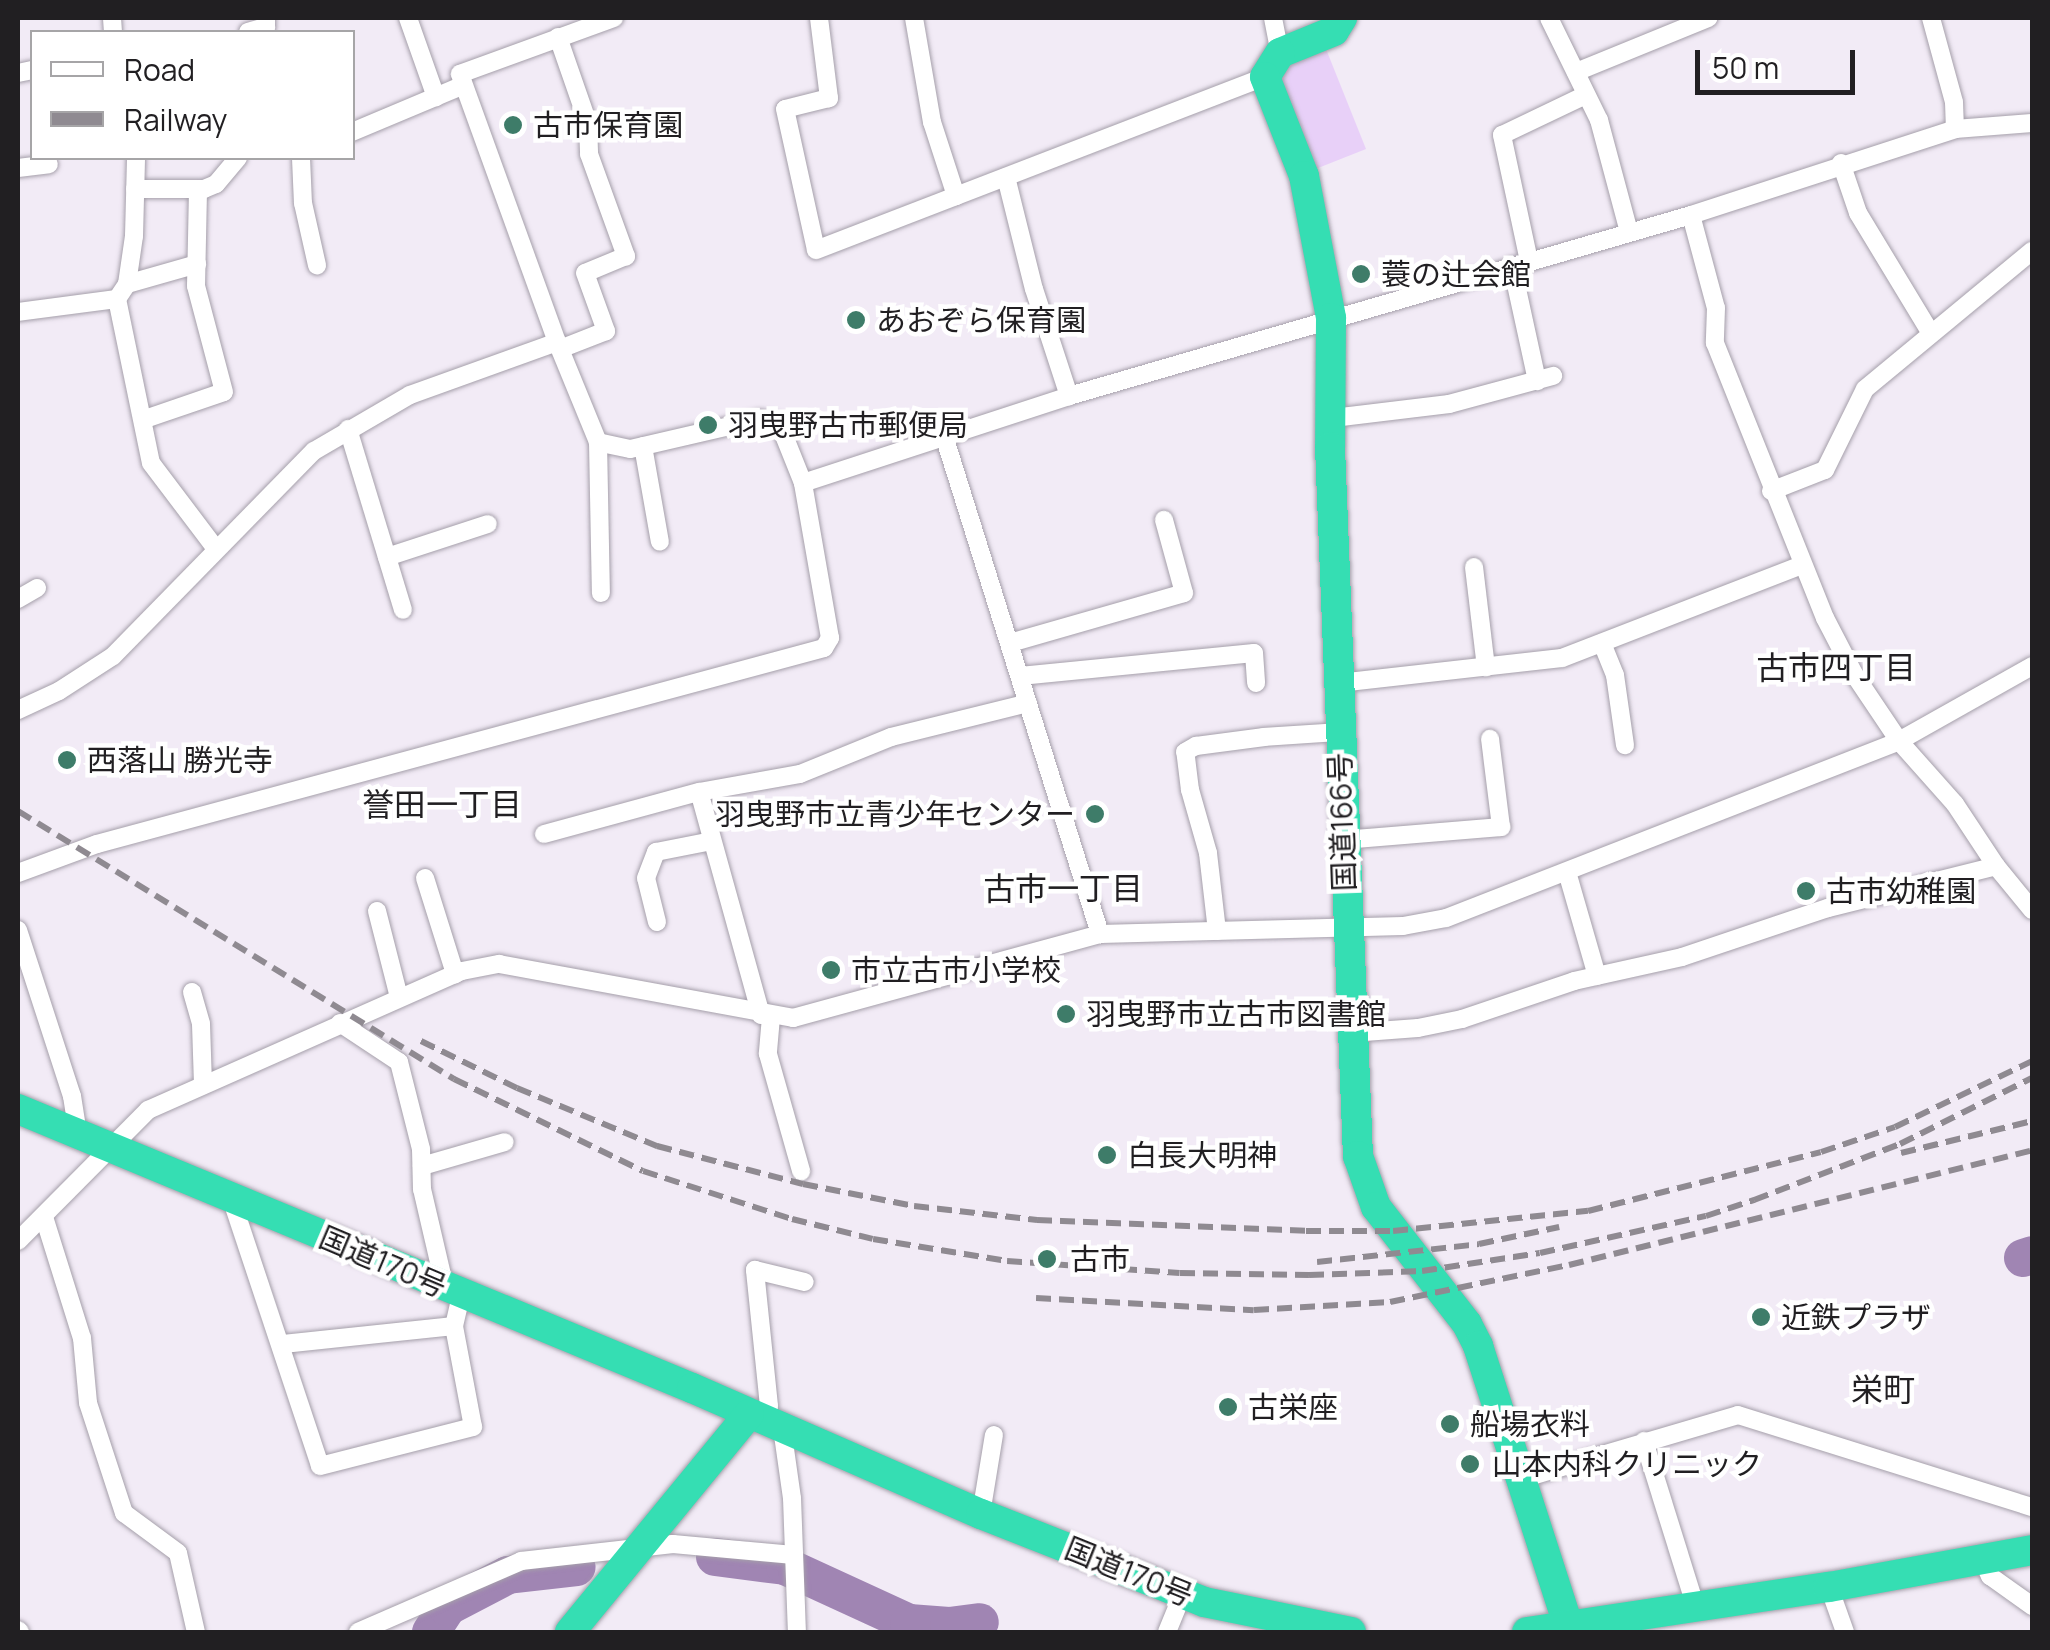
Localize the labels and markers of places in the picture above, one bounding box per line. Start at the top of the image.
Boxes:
place label: 古市保育園 [533,107,683,143]
marker: 古市保育園 [502,114,524,136]
place label: 蓑の辻会館 [1381,256,1531,292]
marker: 蓑の辻会館 [1350,263,1372,285]
place label: あおぞら保育園 [876,302,1086,338]
marker: あおぞら保育園 [845,309,867,331]
place label: 羽曳野古市郵便局 [728,407,968,443]
marker: 羽曳野古市郵便局 [697,414,719,436]
place label: 西落山 勝光寺 [87,742,273,778]
marker: 西落山 勝光寺 [56,749,78,771]
place label: 羽曳野市立青少年センター [715,796,1075,832]
marker: 羽曳野市立青少年センター [1084,803,1106,825]
place label: 古市幼稚園 [1826,873,1976,909]
marker: 古市幼稚園 [1795,880,1817,902]
place label: 市立古市小学校 [851,952,1061,988]
marker: 市立古市小学校 [820,959,842,981]
place label: 羽曳野市立古市図書館 [1086,996,1386,1032]
marker: 羽曳野市立古市図書館 [1055,1003,1077,1025]
place label: 白長大明神 [1127,1137,1277,1173]
marker: 白長大明神 [1096,1144,1118,1166]
place label: 古市 [1070,1241,1130,1277]
marker: 古市 [1034,1246,1060,1272]
place label: 近鉄プラザ [1781,1299,1931,1335]
marker: 近鉄プラザ [1750,1306,1772,1328]
place label: 古栄座 [1248,1389,1338,1425]
marker: 古栄座 [1217,1396,1239,1418]
place label: 船場衣料 [1470,1406,1590,1442]
marker: 船場衣料 [1439,1413,1461,1435]
place label: 山本内科クリニック [1492,1446,1762,1482]
marker: 山本内科クリニック [1457,1451,1483,1477]

